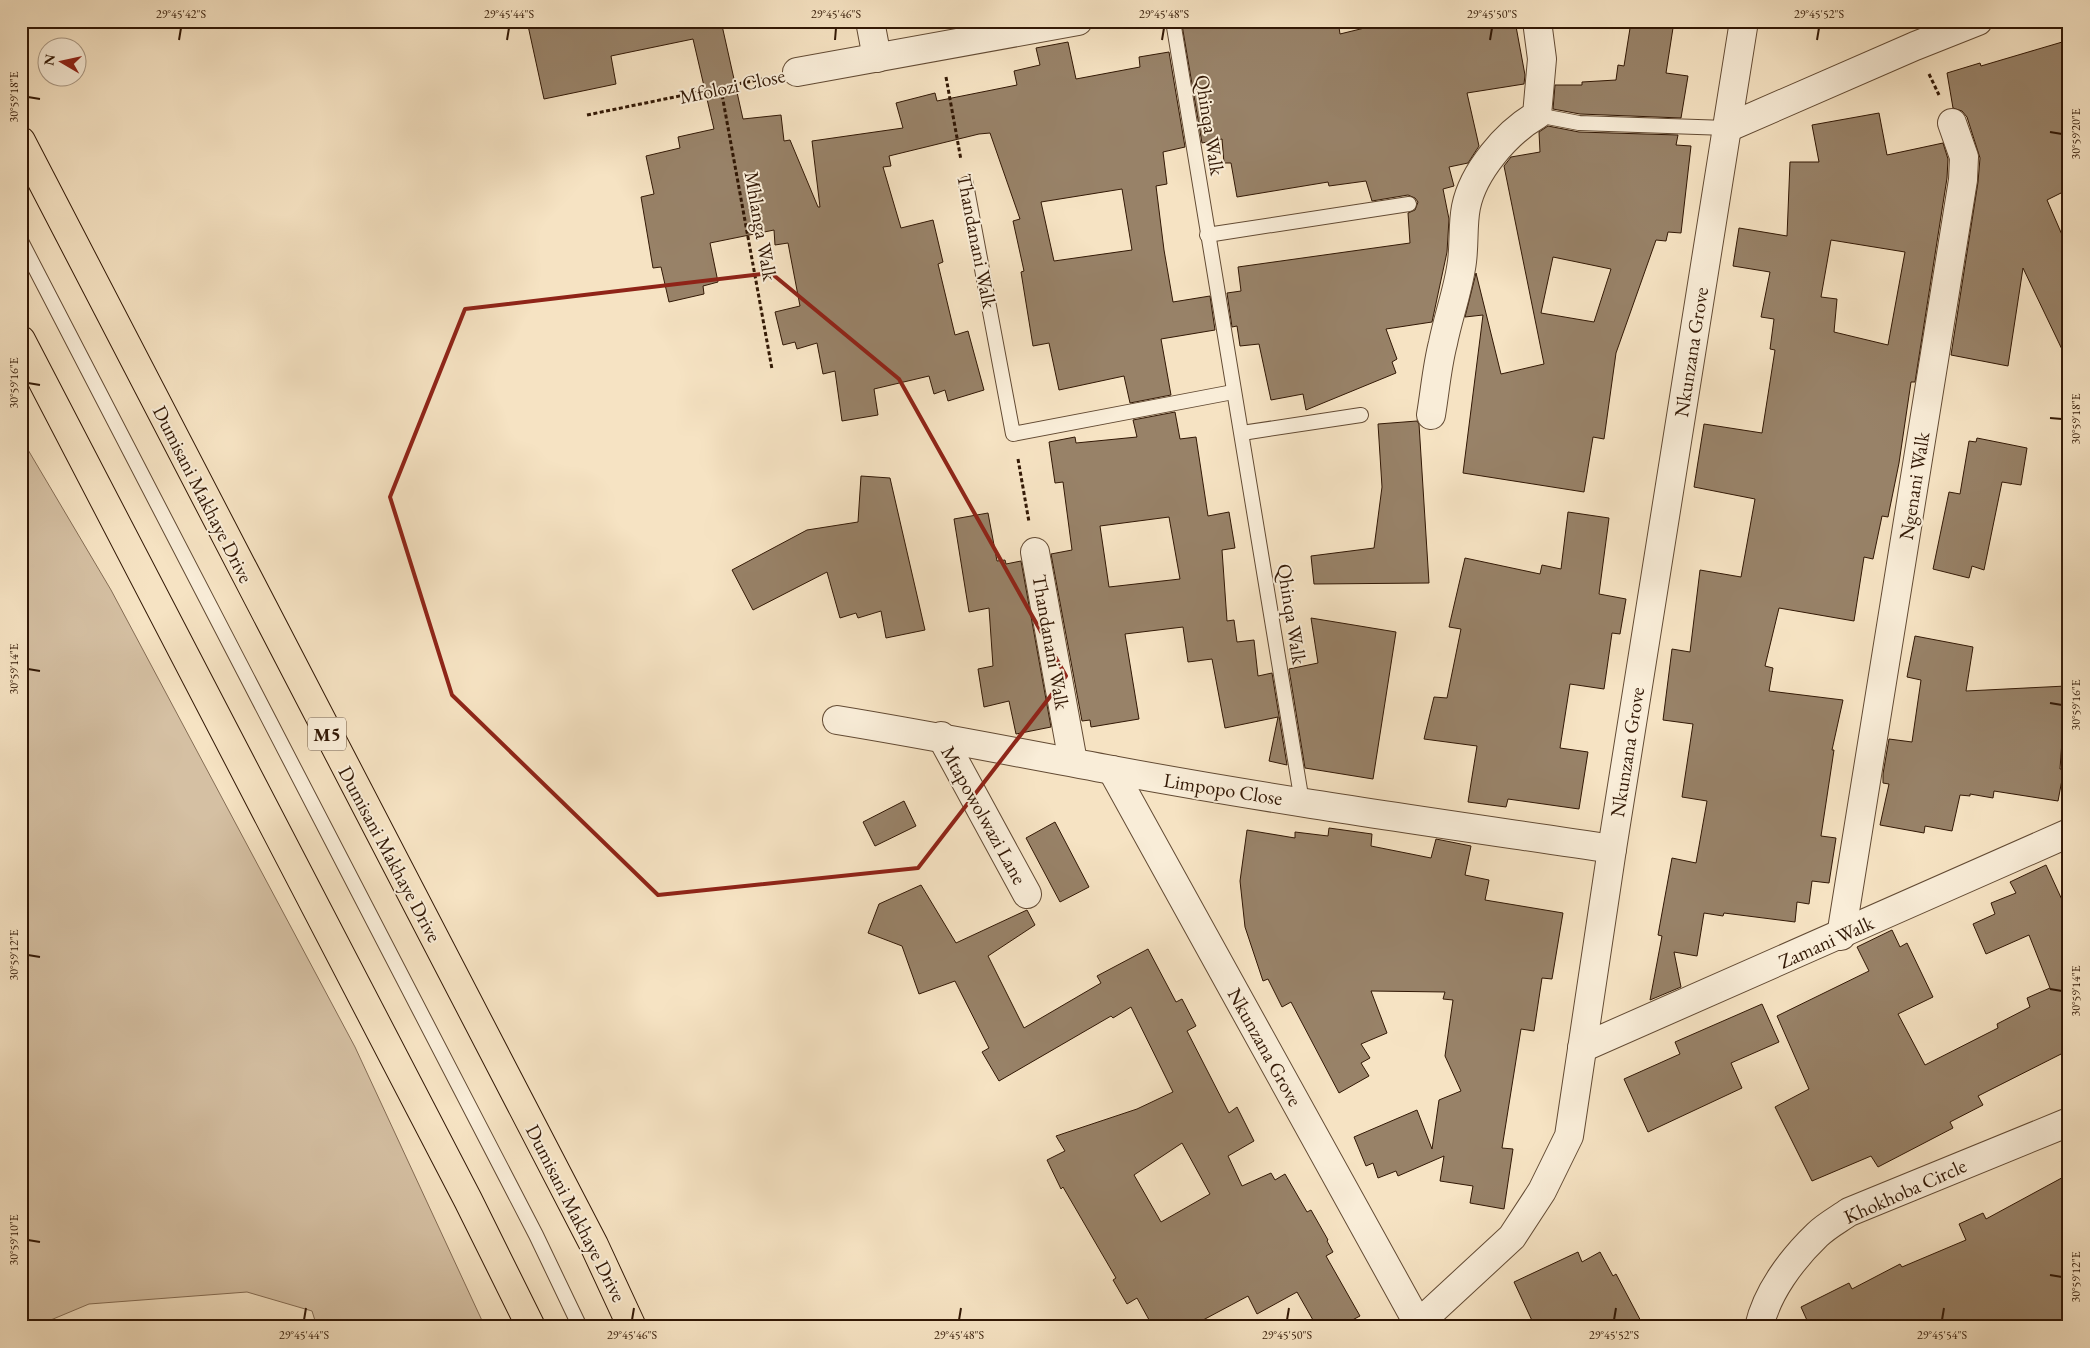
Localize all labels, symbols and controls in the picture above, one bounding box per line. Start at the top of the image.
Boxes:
text: 29°45'42"S [156,6,206,22]
text: 29°45'44"S [484,6,534,22]
text: 29°45'46"S [811,6,861,22]
text: 29°45'48"S [1139,6,1189,22]
text: 29°45'50"S [1467,6,1517,22]
text: 29°45'52"S [1794,6,1844,22]
north arrow [38,38,88,88]
text: N [39,52,59,67]
street label: Mfolozi Close [677,62,787,110]
text: 30°59'18"E [6,71,22,123]
street label: Qhinqa Walk [1189,73,1231,178]
text: 30°59'20"E [2068,108,2084,160]
street label: Mhlanga Walk [739,169,784,283]
street label: Thandanani Walk [951,171,1003,311]
street label: Nkunzana Grove [1668,285,1714,419]
text: 30°59'16"E [6,357,22,409]
text: 30°59'18"E [2068,393,2084,445]
street label: Dumisani Makhaye Drive [147,401,259,587]
street label: Ngenani Walk [1893,430,1935,542]
street label: Qhinqa Walk [1271,562,1313,667]
street label: Thandanani Walk [1026,572,1076,712]
text: 30°59'14"E [6,643,22,695]
text: 30°59'16"E [2068,679,2084,731]
street label: Nkunzana Grove [1604,685,1650,819]
road number: M5 [308,718,346,751]
street label: Mtapowolwazi Lane [935,741,1033,889]
street label: Dumisani Makhaye Drive [333,761,448,947]
street label: Limpopo Close [1162,767,1284,811]
street label: Zamani Walk [1774,909,1878,975]
text: 30°59'12"E [6,929,22,981]
text: 30°59'14"E [2068,965,2084,1017]
street label: Nkunzana Grove [1222,983,1308,1111]
street label: Dumisani Makhaye Drive [520,1120,632,1306]
street label: Khokhoba Circle [1840,1152,1971,1230]
text: 30°59'10"E [6,1214,22,1266]
text: 30°59'12"E [2068,1251,2084,1303]
text: 29°45'44"S [279,1327,329,1343]
text: 29°45'46"S [607,1327,657,1343]
text: 29°45'48"S [934,1327,984,1343]
text: 29°45'50"S [1262,1327,1312,1343]
text: 29°45'52"S [1589,1327,1639,1343]
text: 29°45'54"S [1917,1327,1967,1343]

